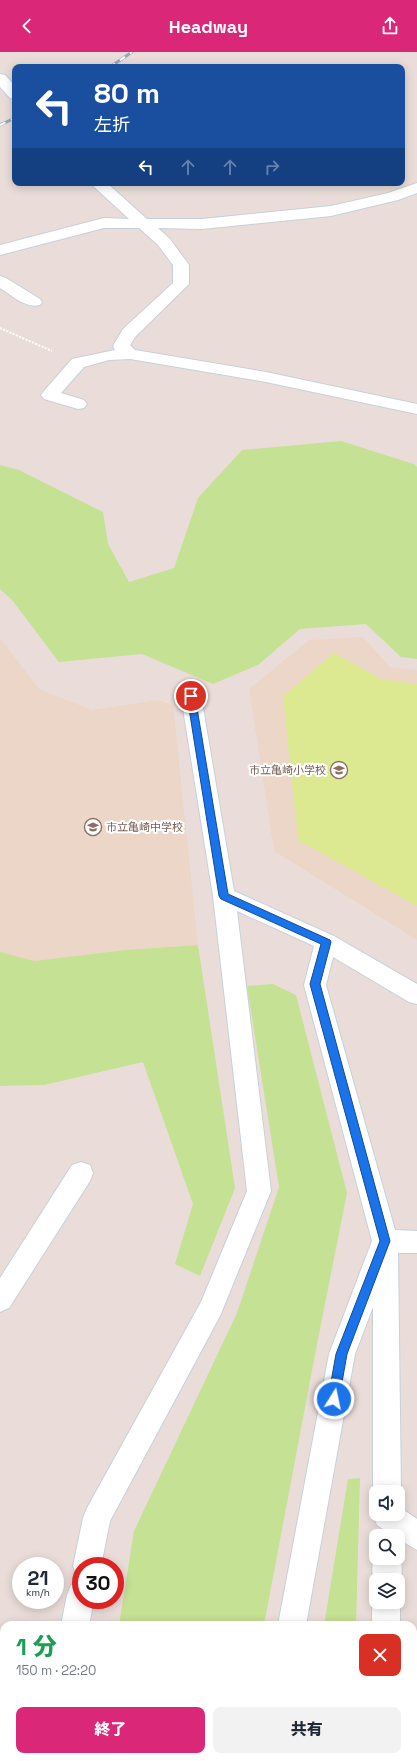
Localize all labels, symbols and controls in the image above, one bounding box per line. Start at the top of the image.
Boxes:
icon: back [16,15,38,37]
text: Headway [169,15,248,38]
icon: share [379,15,401,37]
text: 80 m [94,75,160,111]
icon: left [28,80,80,132]
text: 左折 [94,113,130,136]
icon: left [135,156,157,178]
icon: ahead [177,156,199,178]
icon: ahead [219,156,241,178]
icon: right [261,156,283,178]
pin [174,679,208,713]
icon: arrive [180,685,202,707]
school or university icon: 市立亀崎小学校 [329,760,349,780]
place label: 市立亀崎小学校 [249,763,326,777]
school or university icon: 市立亀崎中学校 [83,817,103,837]
place label: 市立亀崎中学校 [106,820,183,834]
position arrow [313,1378,355,1420]
map controls [369,1485,405,1609]
button: sound [369,1485,405,1521]
button: search [369,1529,405,1565]
speed limit sign: 30 [72,1557,124,1609]
text: 21 [28,1565,48,1591]
button: layers [369,1573,405,1609]
text: km/h [26,1586,50,1599]
text: 1 分 [16,1631,57,1662]
button: close [359,1634,401,1676]
text: 150 m · 22:20 [16,1662,96,1679]
button: 終了 [16,1707,205,1753]
button: 共有 [213,1707,401,1753]

